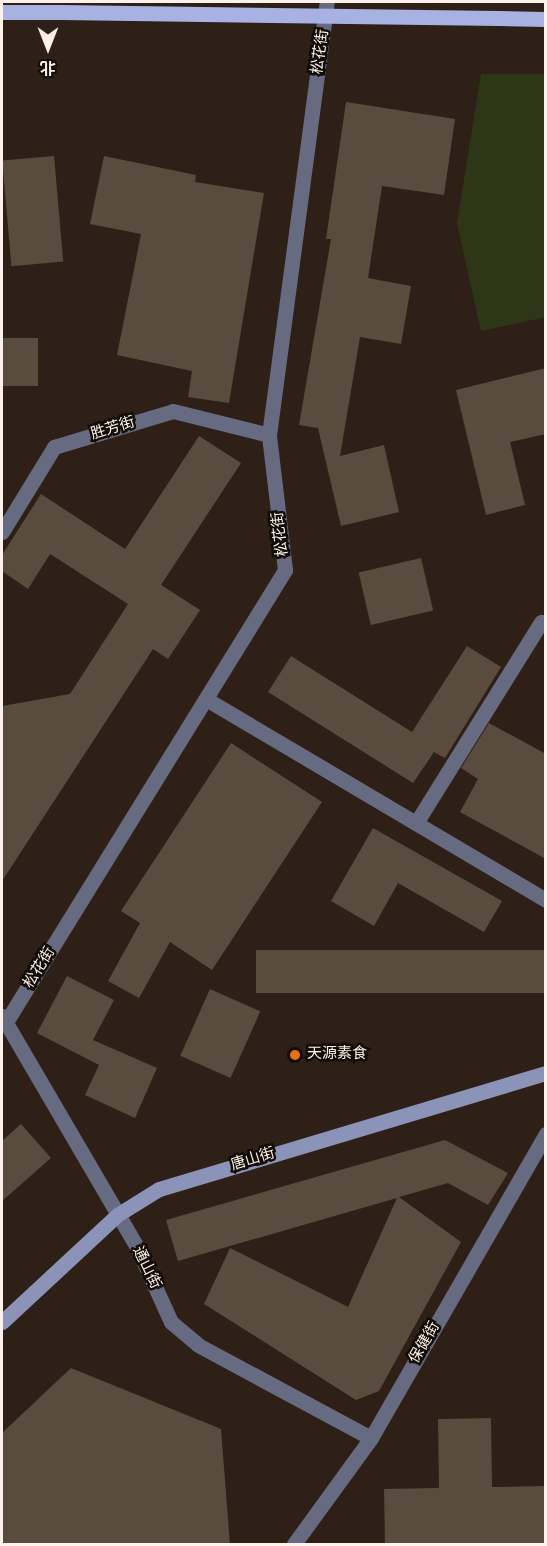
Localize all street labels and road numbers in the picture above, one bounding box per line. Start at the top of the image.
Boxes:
street label: 松花街 [309,28,333,76]
street label: 胜芳街 [89,414,137,444]
street label: 松花街 [269,511,293,557]
street label: 松花街 [20,944,60,992]
street label: 唐山街 [229,1145,277,1175]
street label: 通山街 [128,1244,164,1292]
street label: 保健街 [406,1319,444,1367]

